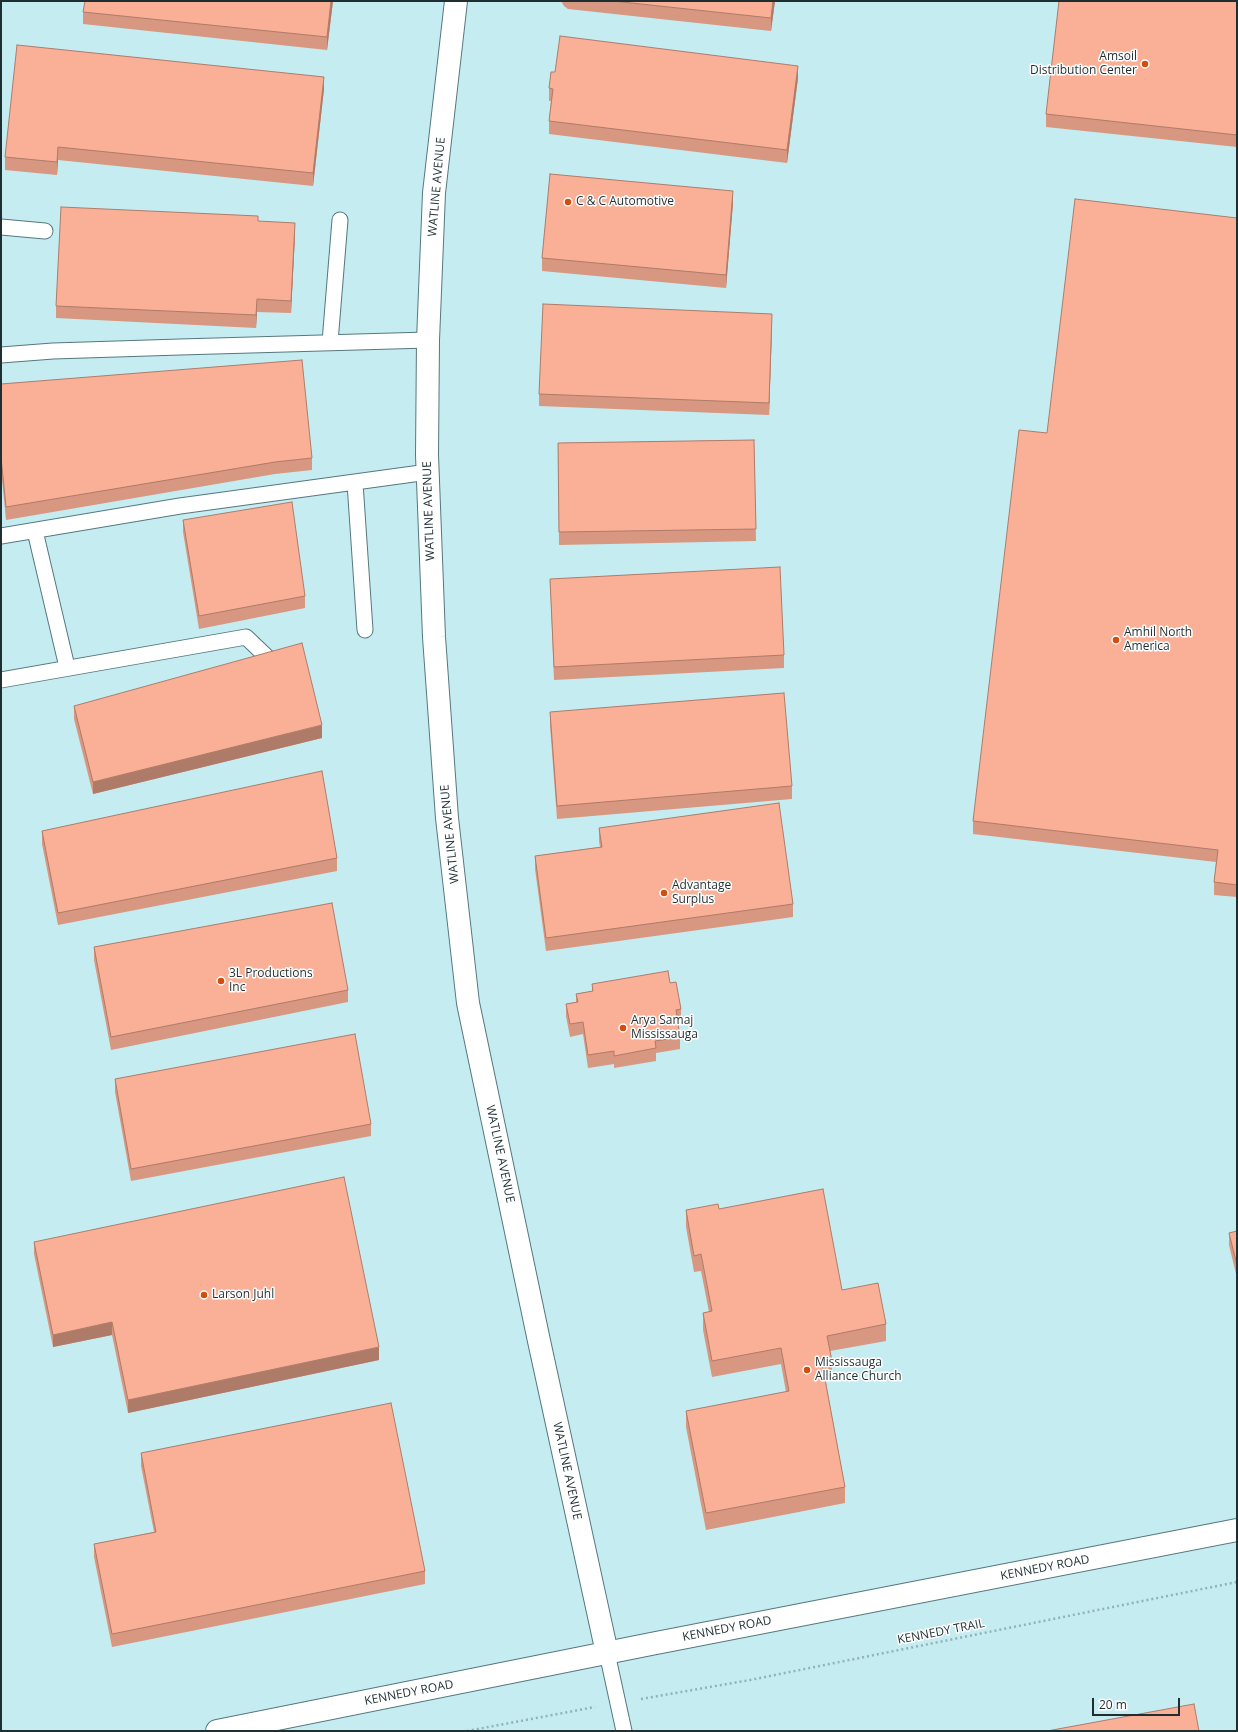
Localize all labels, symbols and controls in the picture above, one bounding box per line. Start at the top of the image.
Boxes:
place label: Amsoil Distribution Center [1030,50,1137,78]
marker: Amsoil Distribution Center [1140,59,1150,69]
street label: WATLINE AVENUE [425,137,449,237]
place label: C & C Automotive [576,195,674,209]
marker: C & C Automotive [563,197,573,207]
street label: WATLINE AVENUE [420,461,438,561]
place label: Amhil North America [1124,626,1192,654]
marker: Amhil North America [1111,635,1121,645]
street label: WATLINE AVENUE [438,784,462,884]
place label: Advantage Surplus [672,879,731,907]
marker: Advantage Surplus [659,888,669,898]
place label: 3L Productions Inc [229,967,313,995]
marker: 3L Productions Inc [216,976,226,986]
place label: Arya Samaj Mississauga [631,1014,698,1042]
marker: Arya Samaj Mississauga [618,1023,628,1033]
street label: WATLINE AVENUE [483,1104,517,1204]
place label: Larson Juhl [212,1288,274,1302]
marker: Larson Juhl [199,1290,209,1300]
place label: Mississauga Alliance Church [815,1356,902,1384]
marker: Mississauga Alliance Church [802,1365,812,1375]
street label: WATLINE AVENUE [550,1421,584,1521]
street label: KENNEDY ROAD [999,1552,1091,1584]
street label: KENNEDY ROAD [681,1613,773,1645]
street label: KENNEDY TRAIL [896,1616,986,1648]
street label: KENNEDY ROAD [363,1677,455,1709]
scale bar [1094,1690,1182,1716]
text: 20 m [1099,1696,1127,1713]

